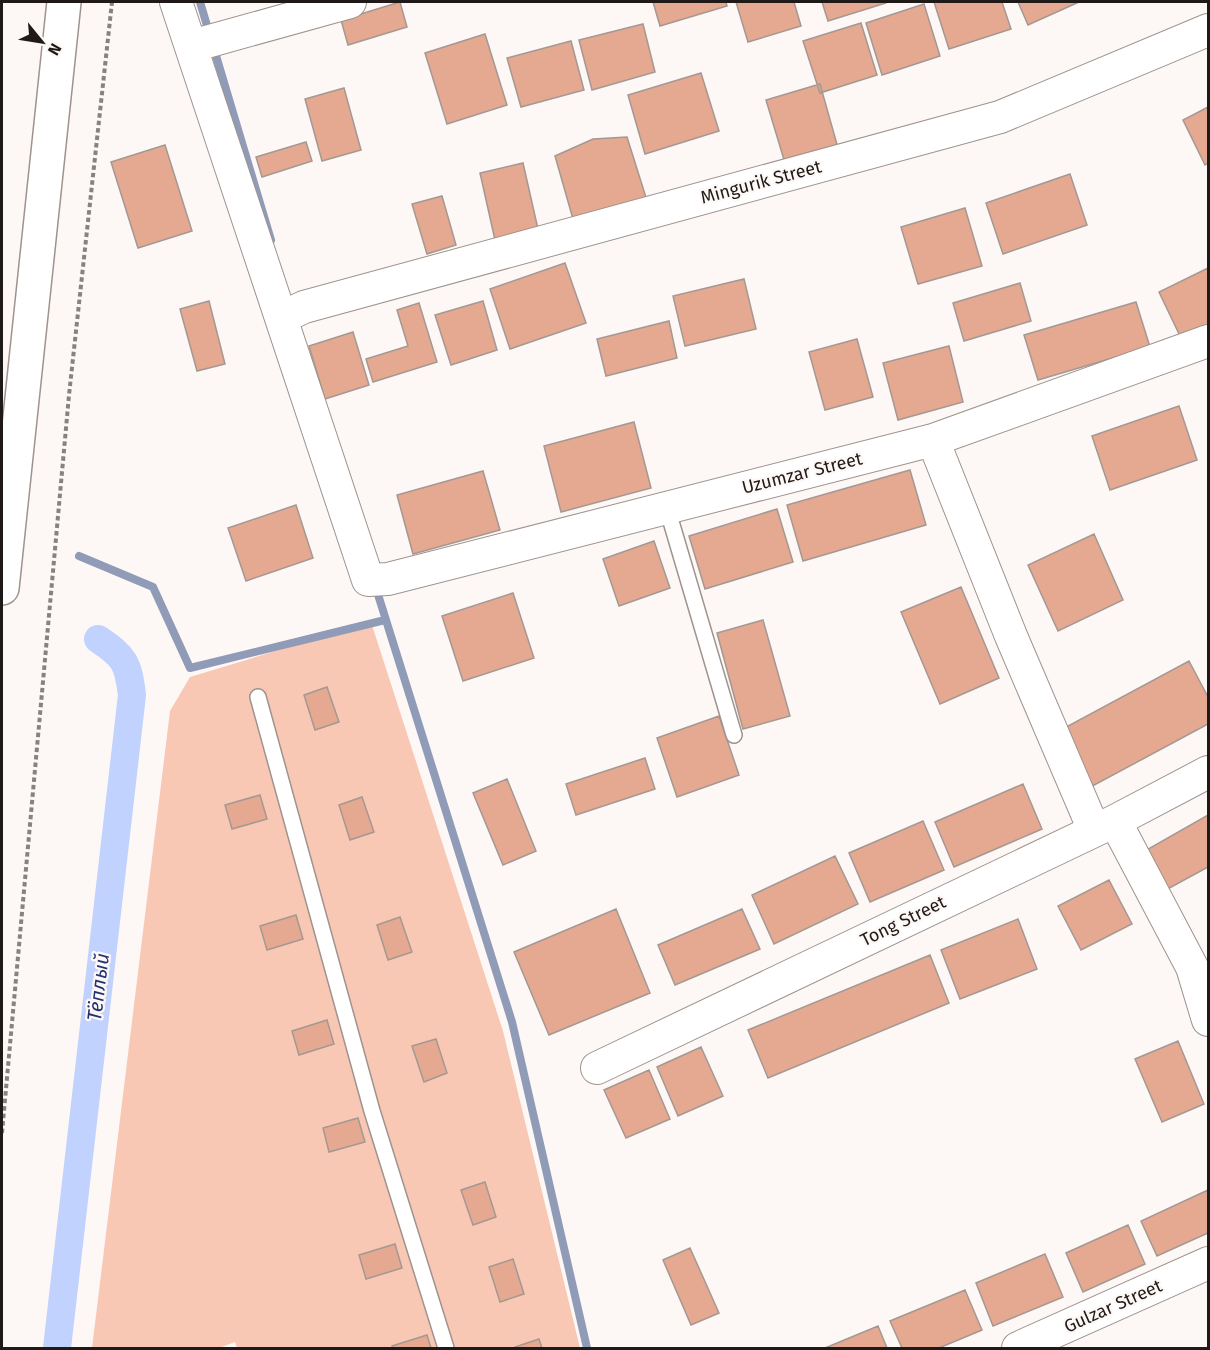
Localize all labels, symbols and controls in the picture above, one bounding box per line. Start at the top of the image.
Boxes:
north arrow [12,12,72,72]
text: N [44,40,65,59]
street label: Mingurik Street [698,155,824,209]
street label: Uzumzar Street [740,447,865,499]
street label: Tong Street [857,891,950,951]
water label: Тёплый [82,952,114,1022]
street label: Gulzar Street [1060,1274,1166,1337]

